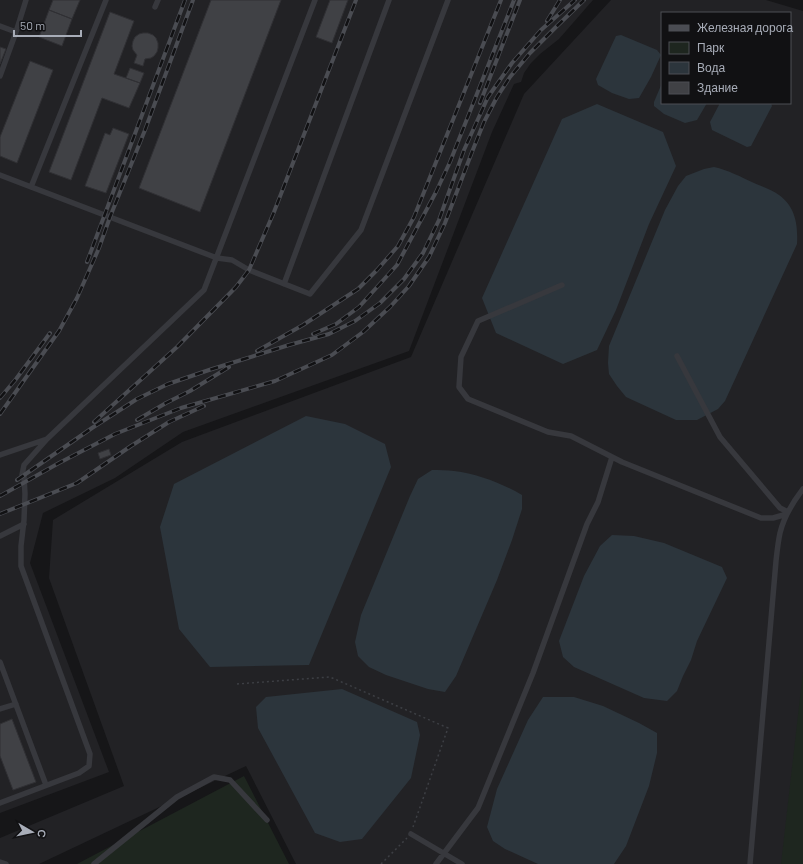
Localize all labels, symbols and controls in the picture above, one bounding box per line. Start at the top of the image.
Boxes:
scale bar [14,12,81,38]
legend [661,12,791,104]
text: 50 m [20,18,45,32]
text: Железная дорога [697,20,793,35]
text: Парк [697,40,725,55]
text: Вода [697,60,725,75]
text: Здание [697,80,738,95]
north arrow [12,812,52,852]
text: С [35,829,49,839]

